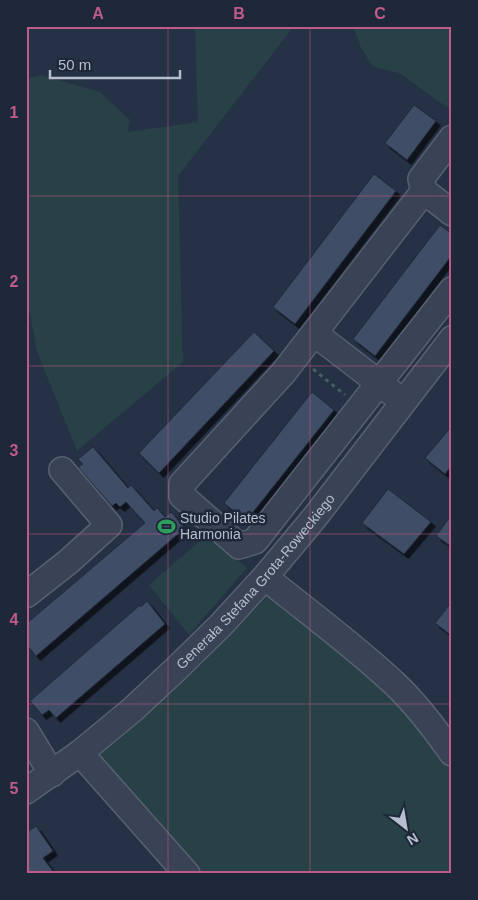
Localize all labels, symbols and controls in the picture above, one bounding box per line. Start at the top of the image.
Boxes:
text: A [92,5,104,22]
text: B [233,5,245,22]
text: C [374,5,386,22]
scale bar [50,48,180,80]
text: 50 m [58,56,91,73]
text: 1 [10,104,19,121]
text: 2 [10,273,19,290]
text: 3 [10,442,19,459]
street label: Generała Stefana Grota-Roweckiego [173,490,338,672]
place label: Studio Pilates Harmonia [180,510,266,542]
sports icon: Studio Pilates Harmonia [156,516,176,536]
text: 4 [10,611,19,628]
text: 5 [10,780,19,797]
north arrow [380,802,430,852]
text: N [404,830,421,849]

